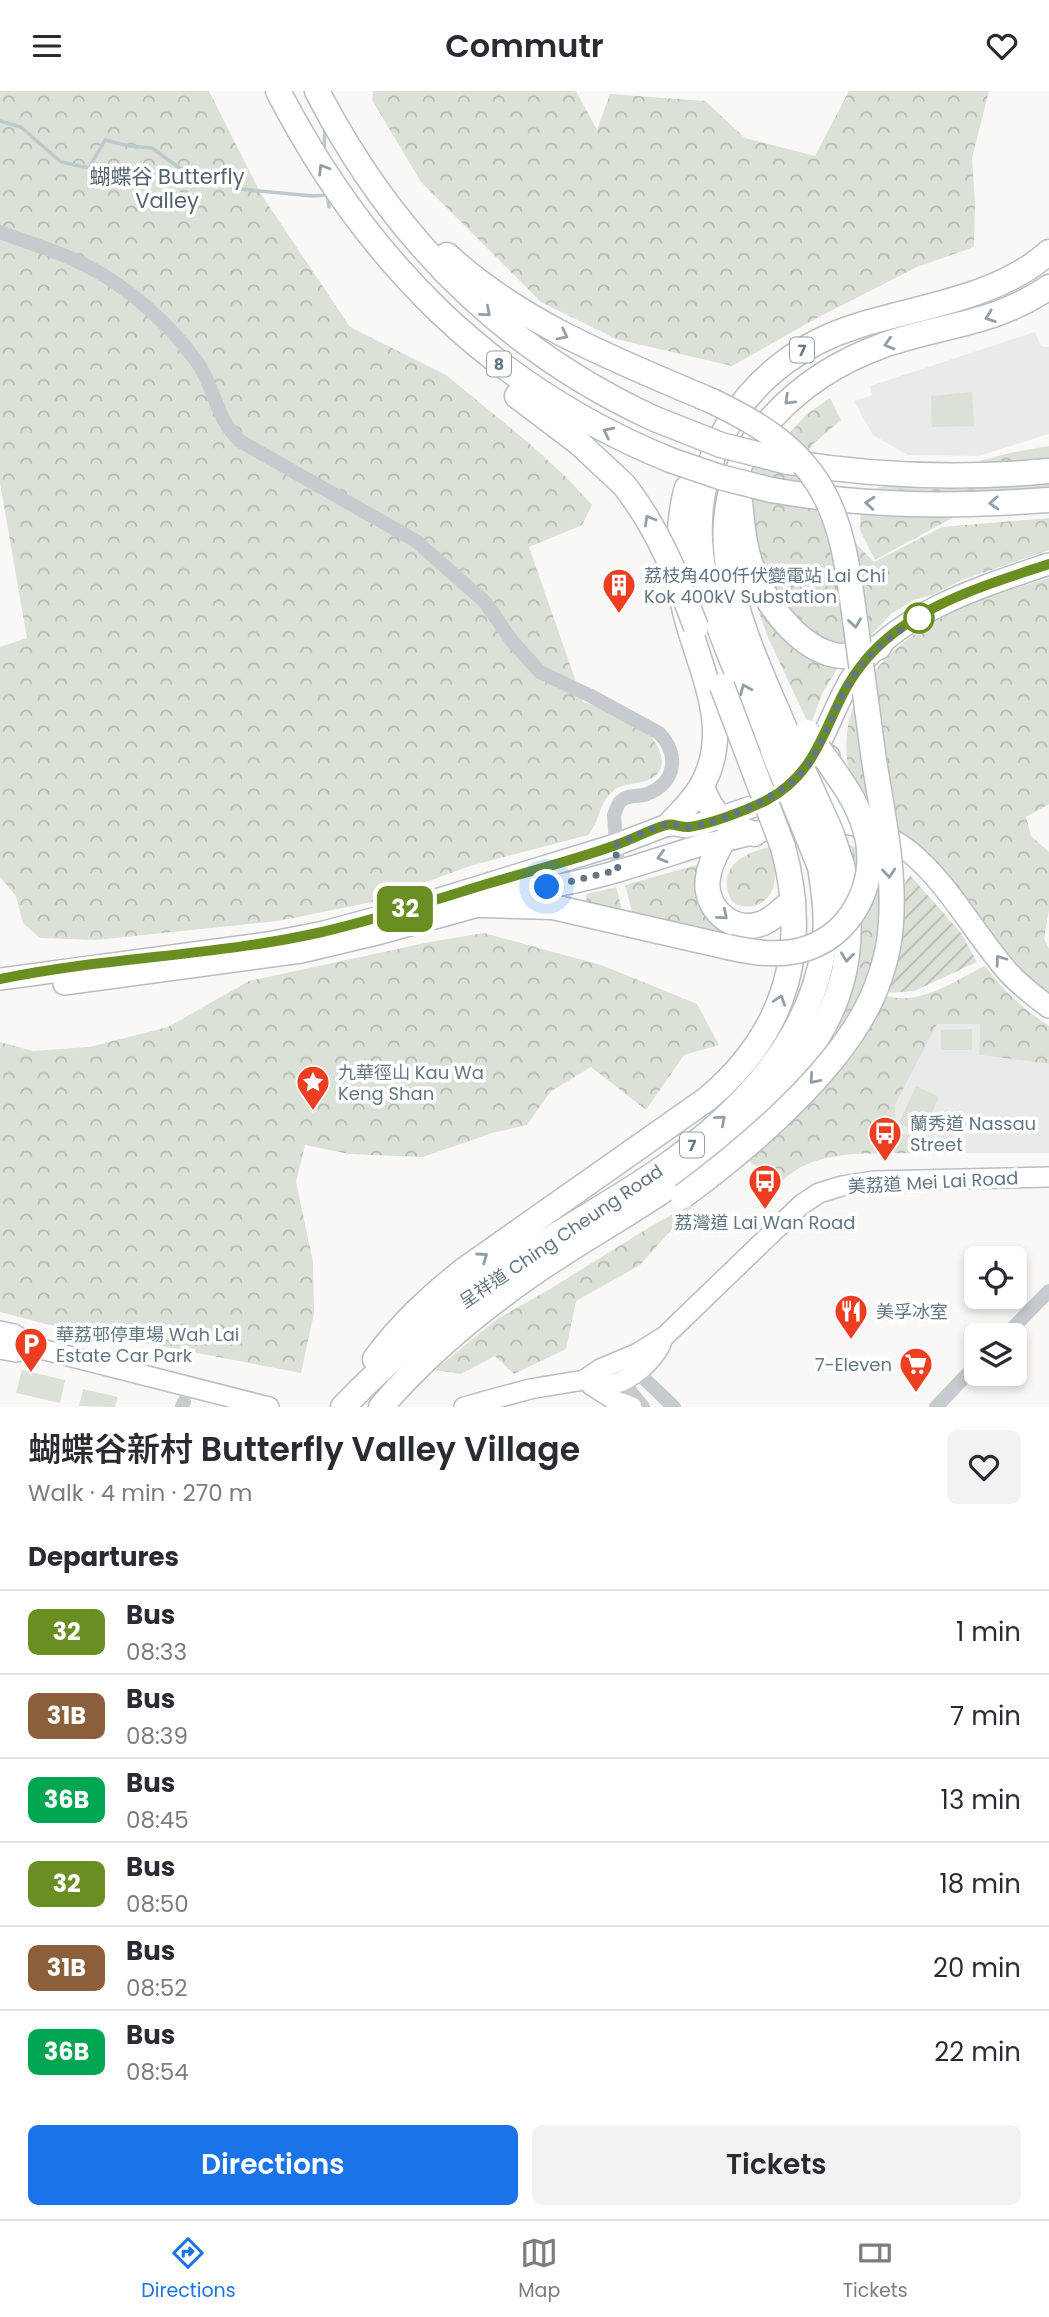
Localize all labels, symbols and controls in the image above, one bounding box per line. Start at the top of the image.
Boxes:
text: Commutr [445,23,604,68]
icon: menu [28,27,66,65]
icon: heart [983,27,1021,65]
district label: 蝴蝶谷 Butterfly Valley [90,162,245,215]
one-way arrow [319,164,332,177]
one-way arrow [478,304,491,316]
one-way arrow [984,309,996,323]
one-way arrow [556,327,568,341]
one-way arrow [883,336,895,350]
road number: 7 [790,337,814,363]
road number: 8 [487,351,511,377]
one-way arrow [785,392,798,405]
one-way arrow [603,426,615,440]
one-way arrow [988,495,999,510]
one-way arrow [865,496,876,511]
one-way arrow [644,515,657,528]
place label: 荔枝角400仟伏變電站 Lai Chi Kok 400kV Substation [644,563,886,609]
building icon: 荔枝角400仟伏變電站 Lai Chi Kok 400kV Substation [600,566,638,615]
unlabelled marker [904,603,934,633]
one-way arrow [847,618,862,629]
one-way arrow [740,683,754,695]
one-way arrow [656,849,668,863]
one-way arrow [881,868,896,879]
your location [529,869,564,904]
line badge: 32 [374,886,436,932]
text: 32 [391,892,419,925]
one-way arrow [716,907,728,920]
one-way arrow [839,951,854,963]
one-way arrow [995,955,1008,968]
one-way arrow [772,994,787,1006]
place label: 九華徑山 Kau Wa Keng Shan [338,1060,484,1106]
place icon: 九華徑山 Kau Wa Keng Shan [294,1063,332,1112]
one-way arrow [810,1071,822,1084]
place label: 蘭秀道 Nassau Street [910,1111,1036,1157]
bus stop icon: 蘭秀道 Nassau Street [866,1114,904,1163]
one-way arrow [713,1116,726,1128]
road number: 7 [680,1133,704,1157]
street label: 呈祥道 Ching Cheung Road [454,1158,668,1314]
bus stop icon: 荔灣道 Lai Wan Road [746,1162,784,1211]
street label: 美荔道 Mei Lai Road [847,1165,1019,1199]
place label: 荔灣道 Lai Wan Road [675,1210,855,1235]
map controls [964,1246,1027,1386]
button: locate [964,1246,1027,1309]
one-way arrow [475,1253,488,1265]
restaurant icon: 美孚冰室 [832,1292,870,1341]
place label: 美孚冰室 [876,1299,948,1324]
place label: 華荔邨停車場 Wah Lai Estate Car Park [56,1322,239,1368]
button: layers [964,1323,1027,1386]
parking icon: 華荔邨停車場 Wah Lai Estate Car Park [12,1325,50,1374]
supermarket icon: 7-Eleven [897,1345,935,1394]
place label: 7-Eleven [815,1352,892,1377]
text: 蝴蝶谷新村 Butterfly Valley Village [28,1426,580,1473]
button: heart [947,1430,1021,1504]
text: Walk · 4 min · 270 m [28,1477,253,1509]
text: Departures [28,1539,179,1575]
text: Bus [126,1597,175,1633]
text: 1 min [956,1614,1021,1650]
text: 32 [52,1615,81,1648]
text: 08:33 [126,1636,187,1668]
text: Bus [126,1681,175,1717]
text: 7 min [950,1698,1021,1734]
text: 31B [47,1699,86,1732]
text: 08:39 [126,1720,188,1752]
text: Bus [126,1765,175,1801]
text: 13 min [941,1782,1021,1818]
text: 36B [44,1783,89,1816]
text: 08:45 [126,1804,189,1836]
text: Bus [126,1849,175,1885]
text: 18 min [940,1866,1021,1902]
text: 32 [52,1867,81,1900]
text: 08:50 [126,1888,189,1920]
text: Bus [126,1933,175,1969]
text: 20 min [933,1950,1021,1986]
text: 31B [47,1951,86,1984]
text: 08:52 [126,1972,188,2004]
text: Bus [126,2017,175,2053]
text: 22 min [934,2034,1021,2070]
text: 36B [44,2035,89,2068]
text: 08:54 [126,2056,189,2088]
button: Directions [28,2125,518,2205]
button: Tickets [532,2125,1021,2205]
tab: Directions [141,2234,236,2305]
tab: Map [518,2234,560,2305]
tab: Tickets [843,2234,908,2305]

